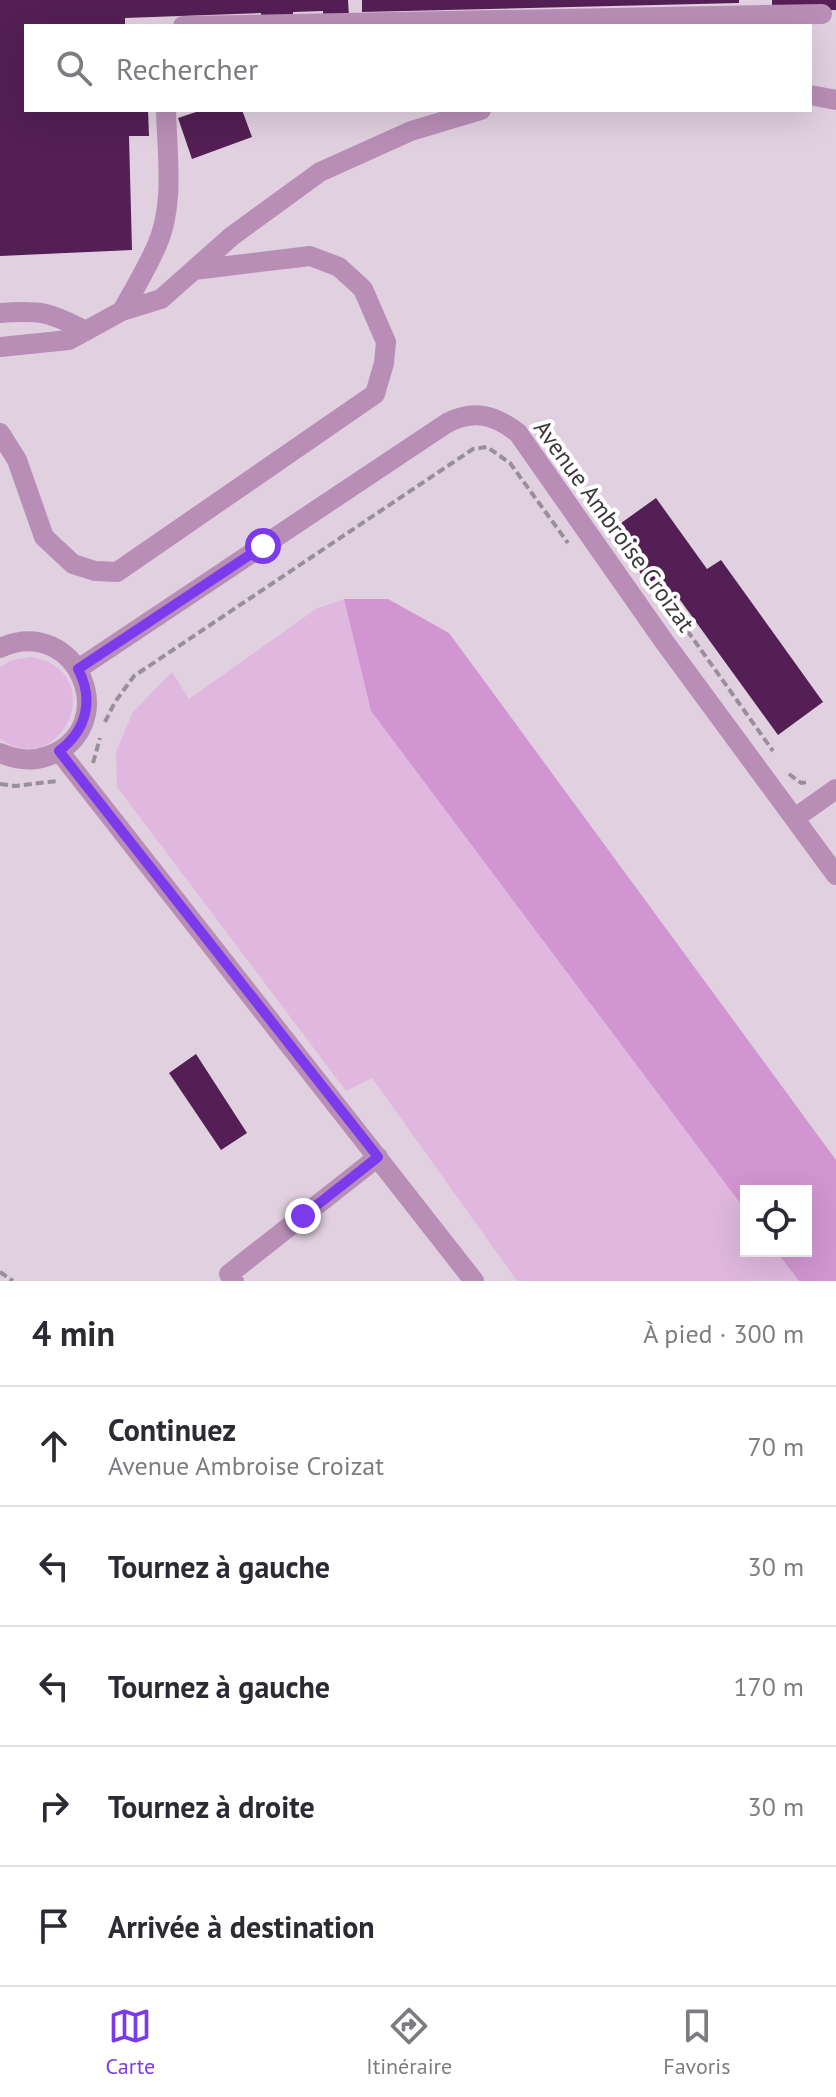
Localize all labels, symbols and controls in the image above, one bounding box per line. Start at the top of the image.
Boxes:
search box [24,24,812,112]
icon: search [52,46,96,90]
text: Rechercher [116,49,258,88]
street label: Avenue Ambroise Croizat [527,414,702,638]
route start [245,528,281,564]
map controls [740,1185,812,1257]
button: locate [740,1185,812,1257]
route end [285,1198,321,1234]
text: 4 min [32,1311,115,1355]
text: À pied · 300 m [643,1317,804,1350]
text: Continuez [108,1410,236,1449]
icon: ahead [32,1424,76,1468]
text: 70 m [748,1430,804,1463]
text: Avenue Ambroise Croizat [108,1449,384,1482]
icon: left [32,1544,76,1588]
text: Tournez à gauche [108,1547,330,1586]
text: 30 m [748,1550,804,1583]
icon: left [32,1664,76,1708]
text: Tournez à gauche [108,1667,330,1706]
text: 170 m [733,1670,804,1703]
icon: right [32,1784,76,1828]
text: Tournez à droite [108,1787,315,1826]
text: 30 m [748,1790,804,1823]
icon: arrive [32,1904,76,1948]
text: Arrivée à destination [108,1907,375,1946]
tab: Carte [106,2004,155,2080]
tab: Itinéraire [366,2004,452,2080]
tab: Favoris [663,2004,730,2080]

